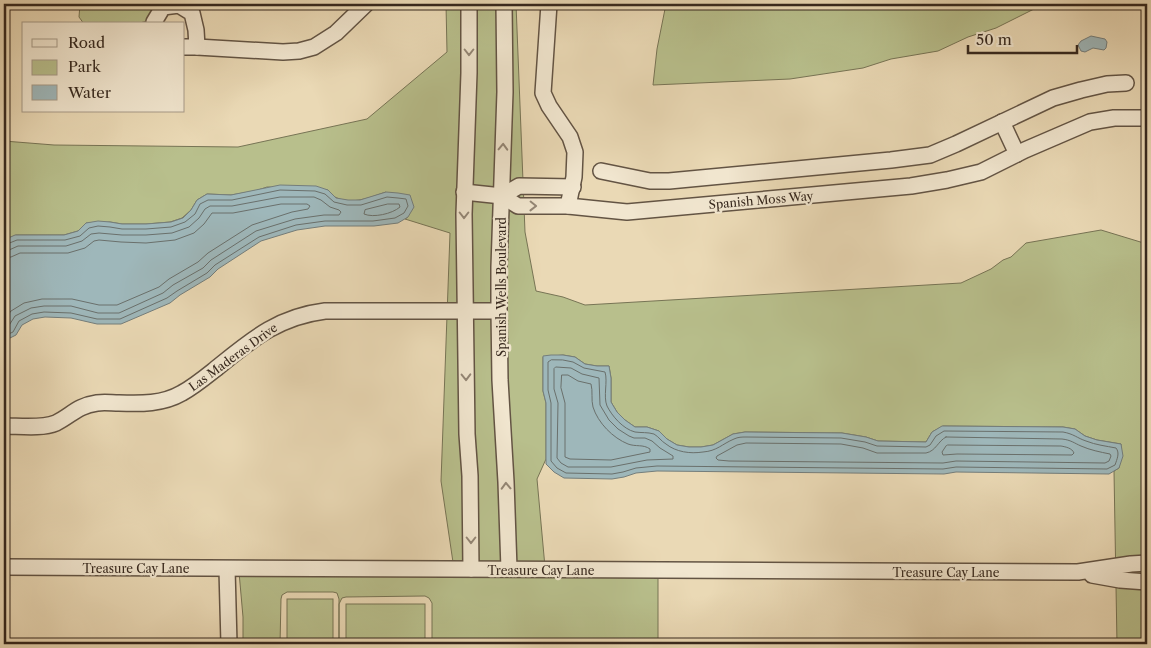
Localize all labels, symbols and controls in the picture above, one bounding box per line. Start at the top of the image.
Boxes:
legend [22,22,185,112]
scale bar [968,22,1077,54]
text: 50 m [976,30,1012,49]
text: Road [68,33,105,52]
one-way arrow [464,49,474,57]
text: Park [68,57,102,76]
text: Water [67,83,112,102]
one-way arrow [498,143,508,151]
street label: Spanish Moss Way [708,188,814,212]
one-way arrow [530,201,538,211]
one-way arrow [459,212,469,219]
street label: Spanish Wells Boulevard [494,216,509,357]
street label: Las Maderas Drive [186,320,280,394]
one-way arrow [461,374,471,382]
one-way arrow [501,481,512,489]
one-way arrow [465,536,476,544]
street label: Treasure Cay Lane [83,561,190,576]
street label: Treasure Cay Lane [488,563,595,578]
street label: Treasure Cay Lane [893,565,1000,580]

